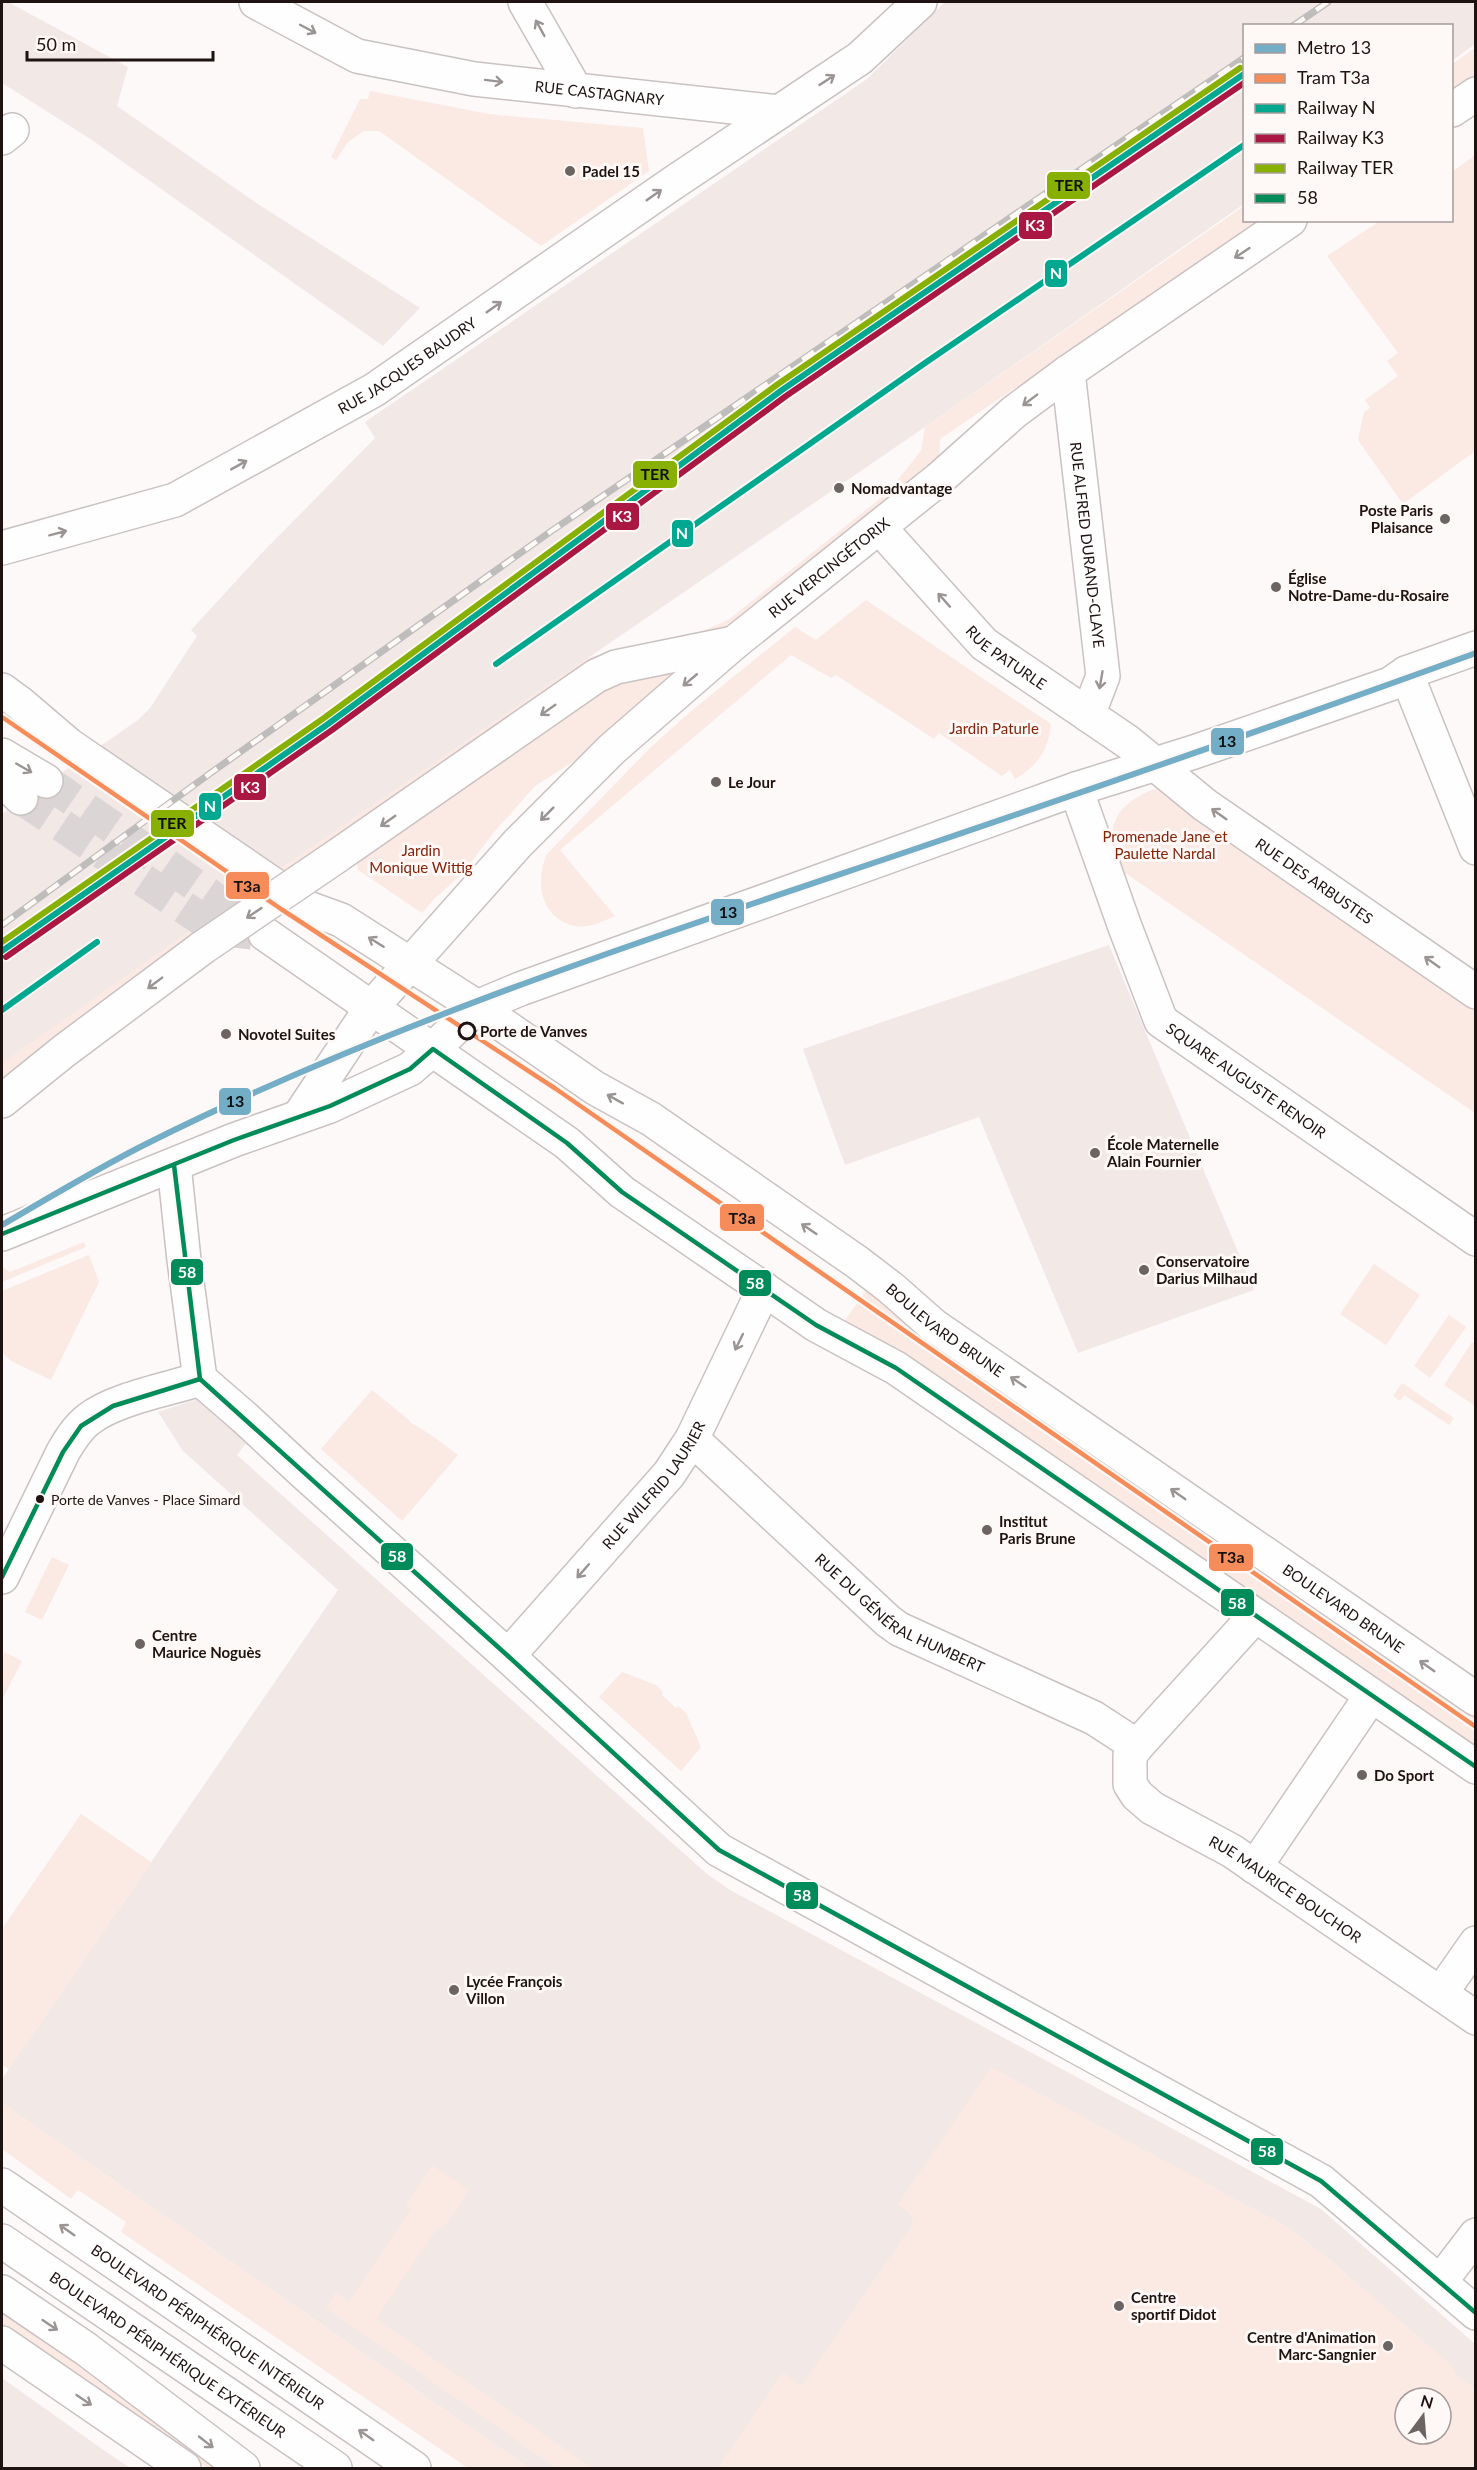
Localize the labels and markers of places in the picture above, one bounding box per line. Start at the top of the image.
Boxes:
place label: Padel 15 [582,162,640,180]
marker: Padel 15 [563,164,577,178]
place label: Nomadvantage [851,479,952,497]
marker: Nomadvantage [832,481,846,495]
place label: Poste Paris Plaisance [1359,501,1433,536]
marker: Poste Paris Plaisance [1438,512,1452,526]
place label: Église Notre-Dame-du-Rosaire [1288,569,1449,604]
marker: Église Notre-Dame-du-Rosaire [1269,580,1283,594]
place label: Le Jour [728,773,776,791]
marker: Le Jour [709,775,723,789]
marker: Porte de Vanves [458,1022,476,1040]
place label: Porte de Vanves [480,1022,588,1040]
place label: Novotel Suites [238,1025,336,1043]
marker: Novotel Suites [219,1027,233,1041]
place label: École Maternelle Alain Fournier [1106,1135,1219,1170]
marker: École Maternelle Alain Fournier [1088,1146,1102,1160]
place label: Conservatoire Darius Milhaud [1156,1252,1258,1287]
marker: Conservatoire Darius Milhaud [1137,1263,1151,1277]
place label: Porte de Vanves - Place Simard [51,1491,240,1508]
marker: Porte de Vanves - Place Simard [34,1493,46,1505]
place label: Institut Paris Brune [999,1512,1076,1547]
marker: Institut Paris Brune [980,1523,994,1537]
place label: Centre Maurice Noguès [152,1626,261,1661]
marker: Centre Maurice Noguès [133,1637,147,1651]
place label: Do Sport [1374,1766,1434,1784]
marker: Do Sport [1355,1768,1369,1782]
place label: Lycée François Villon [465,1972,563,2007]
marker: Lycée François Villon [447,1983,461,1997]
place label: Centre sportif Didot [1131,2288,1217,2323]
marker: Centre sportif Didot [1112,2299,1126,2313]
place label: Centre d'Animation Marc-Sangnier [1247,2328,1376,2363]
marker: Centre d'Animation Marc-Sangnier [1381,2339,1395,2353]

